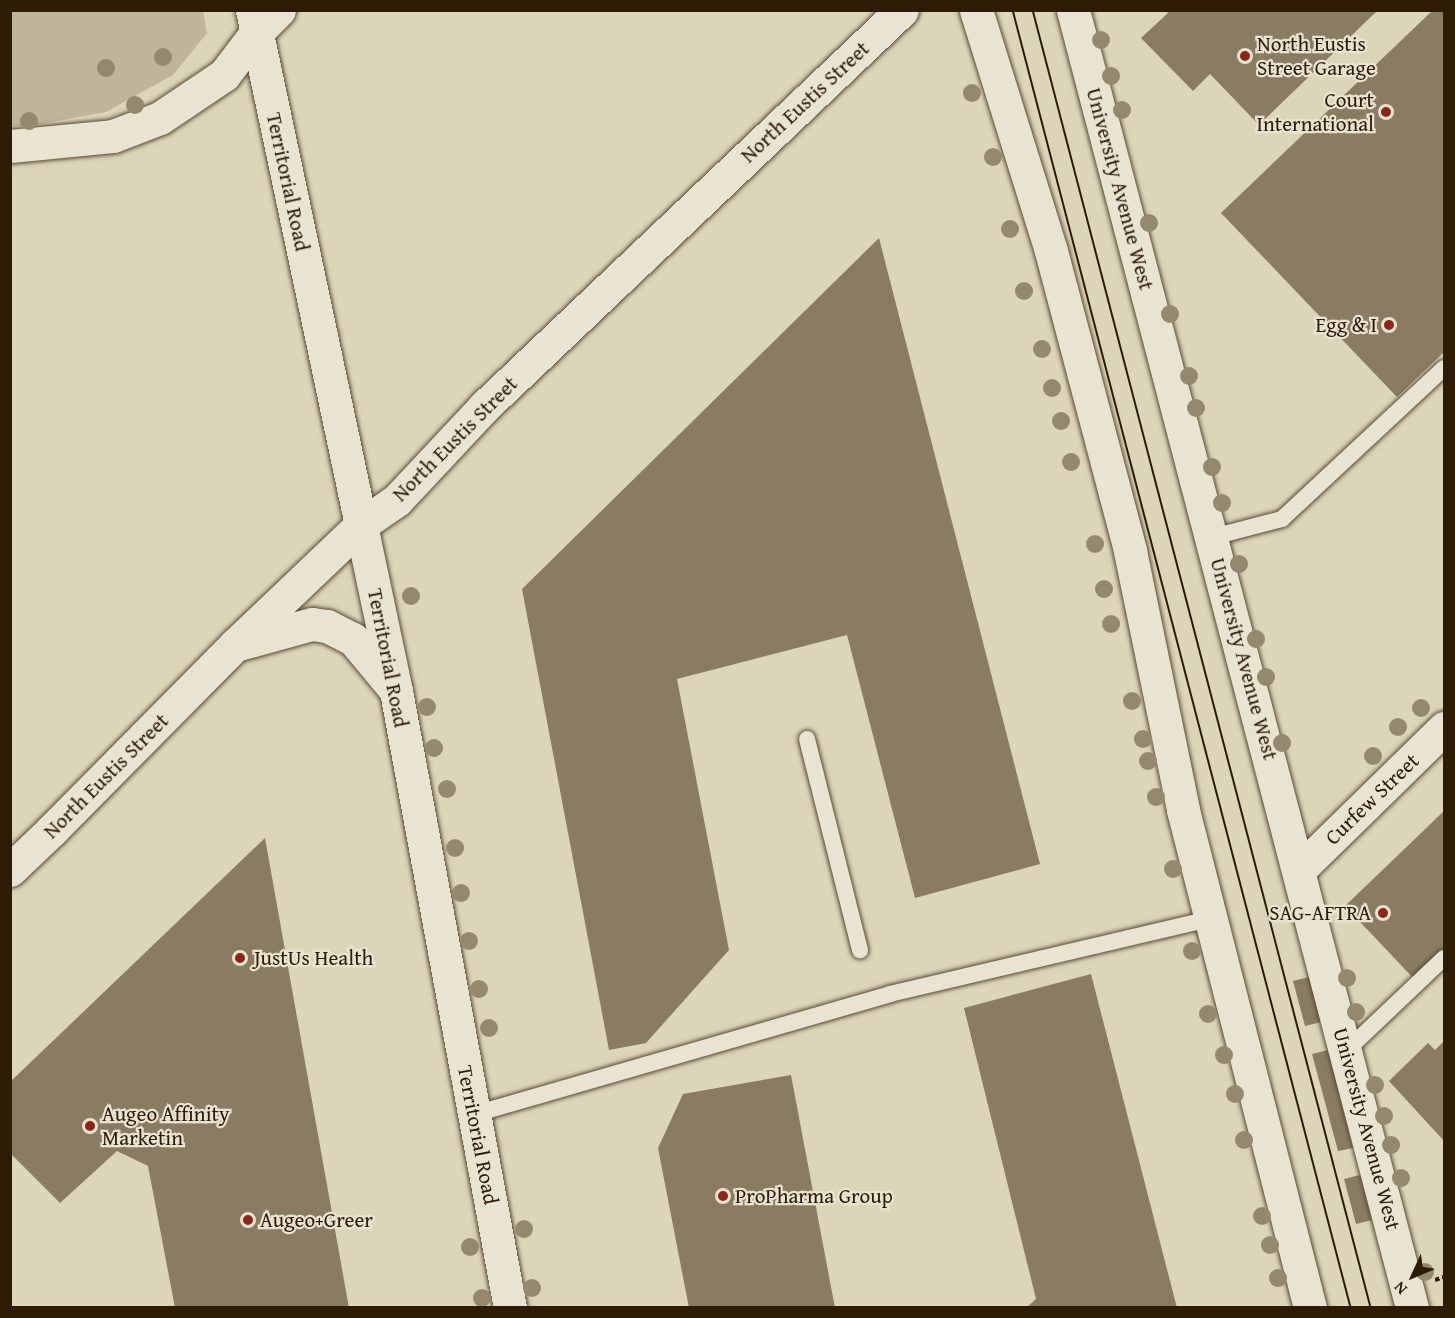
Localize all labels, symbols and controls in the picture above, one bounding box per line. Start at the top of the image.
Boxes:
place label: North Eustis Street Garage [1257,31,1376,81]
street label: North Eustis Street [735,36,875,168]
marker: North Eustis Street Garage [1238,49,1252,63]
street label: University Avenue West [1081,85,1159,293]
place label: Court International [1256,87,1374,137]
marker: Court International [1379,105,1393,119]
street label: Territorial Road [261,110,315,254]
place label: Egg & I [1316,312,1377,338]
marker: Egg & I [1382,318,1396,332]
street label: North Eustis Street [387,371,523,507]
street label: University Avenue West [1205,555,1283,763]
street label: Territorial Road [362,586,414,730]
street label: North Eustis Street [38,708,174,844]
street label: Curfew Street [1320,748,1424,850]
place label: SAG-AFTRA [1269,900,1371,926]
marker: SAG-AFTRA [1376,906,1390,920]
place label: JustUs Health [254,945,373,971]
marker: JustUs Health [231,949,249,967]
street label: University Avenue West [1328,1025,1406,1233]
street label: Territorial Road [452,1063,504,1207]
place label: Augeo Affinity Marketin [102,1101,229,1151]
marker: Augeo Affinity Marketin [83,1119,97,1133]
place label: ProPharma Group [735,1183,893,1209]
marker: ProPharma Group [716,1189,730,1203]
place label: Augeo+Greer [260,1207,373,1233]
marker: Augeo+Greer [241,1213,255,1227]
north arrow [1383,1246,1443,1306]
text: N [1388,1276,1412,1301]

